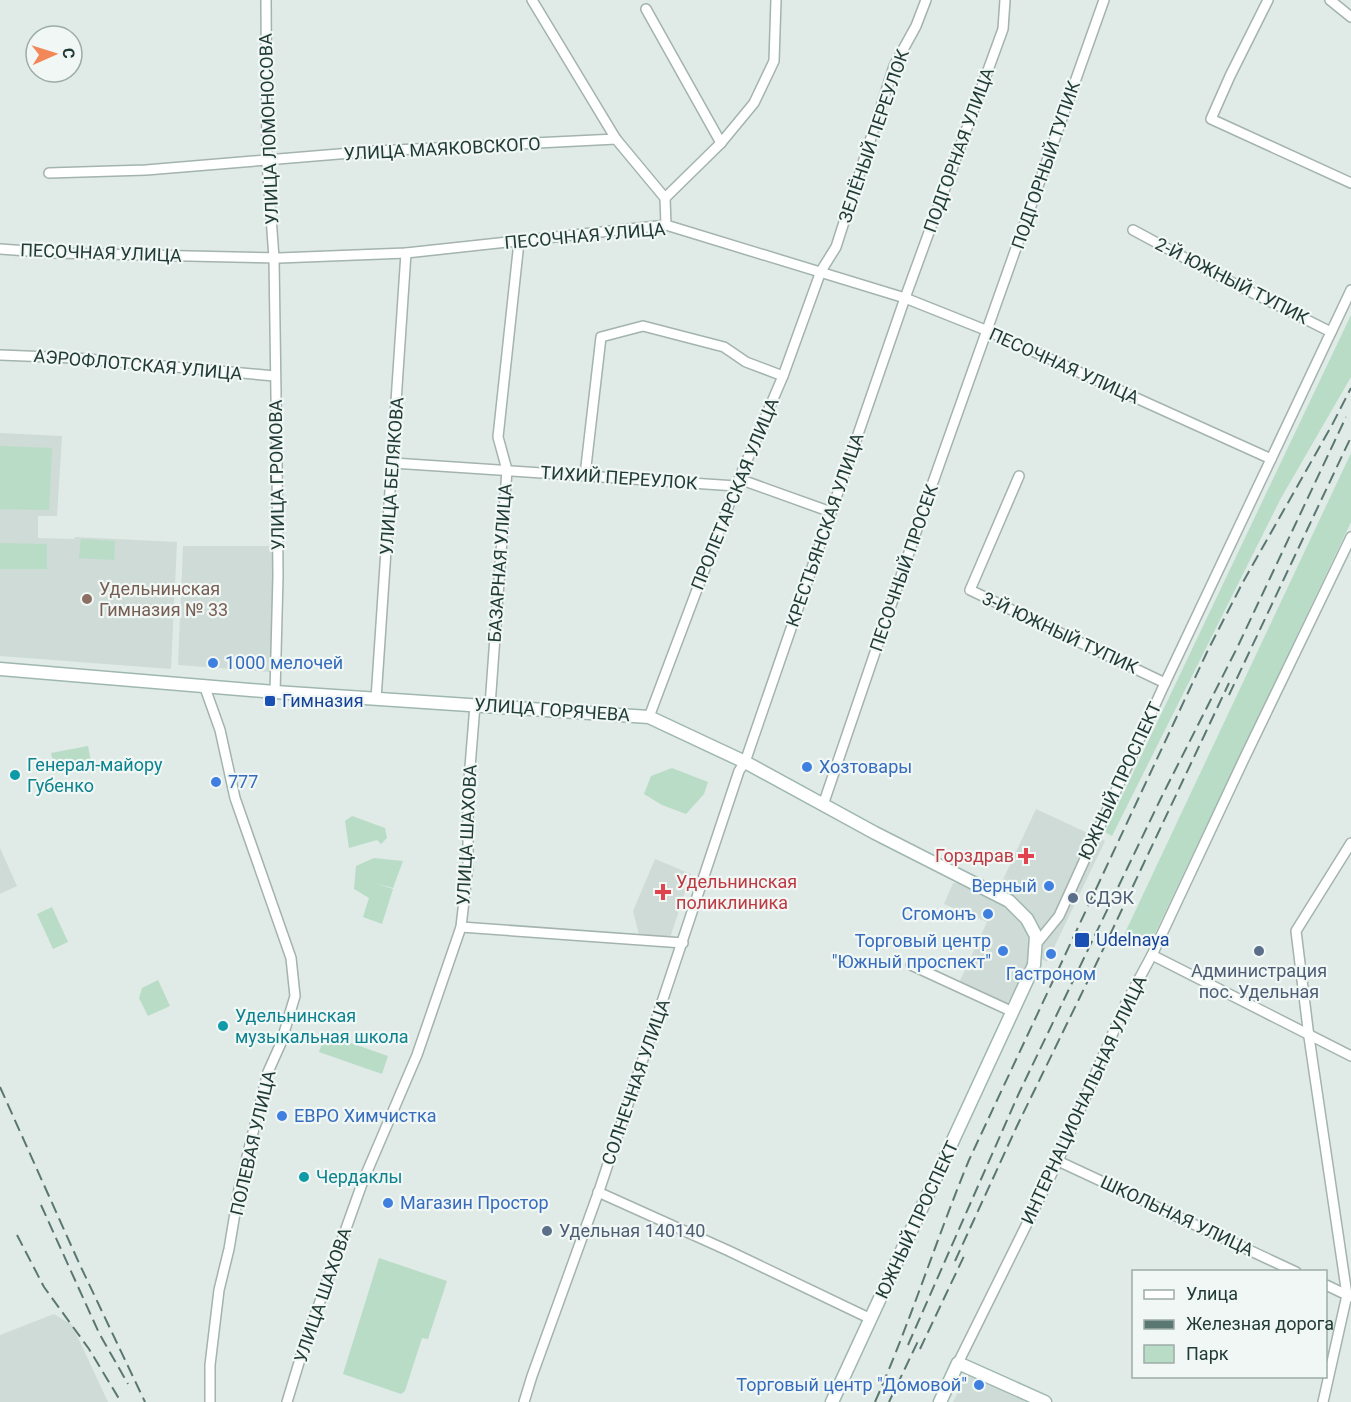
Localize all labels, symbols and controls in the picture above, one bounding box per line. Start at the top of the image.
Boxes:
north arrow [24,24,84,84]
street label: УЛИЦА ЛОМОНОСОВА [255,33,282,225]
street label: ЗЕЛЁНЫЙ ПЕРЕУЛОК [834,46,913,225]
text: С [59,48,78,59]
street label: ПОДГОРНАЯ УЛИЦА [919,64,998,235]
street label: ПОДГОРНЫЙ ТУПИК [1007,78,1084,252]
street label: УЛИЦА МАЯКОВСКОГО [343,133,541,164]
street label: ПЕСОЧНАЯ УЛИЦА [504,218,667,253]
street label: 2-Й ЮЖНЫЙ ТУПИК [1152,233,1313,329]
street label: ПЕСОЧНАЯ УЛИЦА [20,239,182,266]
street label: ПЕСОЧНАЯ УЛИЦА [986,323,1143,408]
street label: АЭРОФЛОТСКАЯ УЛИЦА [33,345,243,384]
street label: ПРОЛЕТАРСКАЯ УЛИЦА [686,395,783,593]
street label: УЛИЦА БЕЛЯКОВА [376,396,408,556]
street label: УЛИЦА ГРОМОВА [265,399,288,551]
street label: КРЕСТЬЯНСКАЯ УЛИЦА [781,430,868,629]
street label: ТИХИЙ ПЕРЕУЛОК [540,462,699,493]
street label: ПЕСОЧНЫЙ ПРОСЕК [865,481,942,654]
street label: БАЗАРНАЯ УЛИЦА [483,483,516,643]
place label: Удельнинская Гимназия № 33 [99,578,228,620]
street label: 3-Й ЮЖНЫЙ ТУПИК [979,587,1142,678]
marker: Удельнинская Гимназия № 33 [80,592,94,606]
place label: 1000 мелочей [225,652,343,673]
marker: 1000 мелочей [206,656,220,670]
place label: Гимназия [282,690,364,711]
marker: Гимназия [263,694,277,708]
street label: УЛИЦА ГОРЯЧЕВА [473,694,631,725]
street label: ЮЖНЫЙ ПРОСПЕКТ [1074,698,1165,863]
place label: Генерал-майору Губенко [27,754,163,796]
place label: Хозтовары [819,756,912,777]
marker: Хозтовары [800,760,814,774]
street label: УЛИЦА ШАХОВА [452,764,481,906]
marker: Генерал-майору Губенко [8,768,22,782]
place label: 777 [228,771,258,792]
marker: 777 [209,775,223,789]
place label: Горздрав [935,845,1014,866]
marker: Горздрав [1019,849,1033,863]
place label: Удельнинская поликлиника [676,871,797,913]
place label: Верный [971,875,1037,896]
marker: Верный [1042,879,1056,893]
marker: Удельнинская поликлиника [654,883,672,901]
place label: СДЭК [1085,887,1134,908]
marker: СДЭК [1066,891,1080,905]
place label: Сгомонъ [901,903,976,924]
marker: Сгомонъ [981,907,995,921]
place label: Udelnaya [1096,929,1170,950]
place label: Торговый центр "Южный проспект" [832,930,991,972]
marker: Udelnaya [1073,931,1091,949]
marker: Торговый центр "Южный проспект" [996,944,1010,958]
marker: Администрация пос. Удельная [1252,944,1266,958]
marker: Гастроном [1044,947,1058,961]
place label: Администрация пос. Удельная [1191,960,1327,1002]
place label: Гастроном [1006,963,1096,984]
street label: ИНТЕРНАЦИОНАЛЬНАЯ УЛИЦА [1017,972,1151,1227]
street label: СОЛНЕЧНАЯ УЛИЦА [597,996,674,1168]
place label: Удельнинская музыкальная школа [235,1005,409,1047]
marker: Удельнинская музыкальная школа [216,1019,230,1033]
street label: ПОЛЕВАЯ УЛИЦА [226,1068,279,1218]
place label: ЕВРО Химчистка [294,1105,436,1126]
marker: ЕВРО Химчистка [275,1109,289,1123]
street label: ЮЖНЫЙ ПРОСПЕКТ [871,1137,962,1302]
place label: Чердаклы [316,1166,403,1187]
marker: Чердаклы [297,1170,311,1184]
street label: ШКОЛЬНАЯ УЛИЦА [1097,1171,1257,1260]
place label: Магазин Простор [400,1192,549,1213]
marker: Магазин Простор [381,1196,395,1210]
place label: Удельная 140140 [559,1220,705,1241]
street label: УЛИЦА ШАХОВА [290,1224,356,1365]
marker: Удельная 140140 [540,1224,554,1238]
legend [1132,1270,1327,1378]
text: Улица [1186,1283,1238,1304]
text: Железная дорога [1186,1313,1334,1334]
text: Парк [1186,1343,1229,1364]
place label: Торговый центр "Домовой" [736,1374,967,1395]
marker: Торговый центр "Домовой" [972,1378,986,1392]

